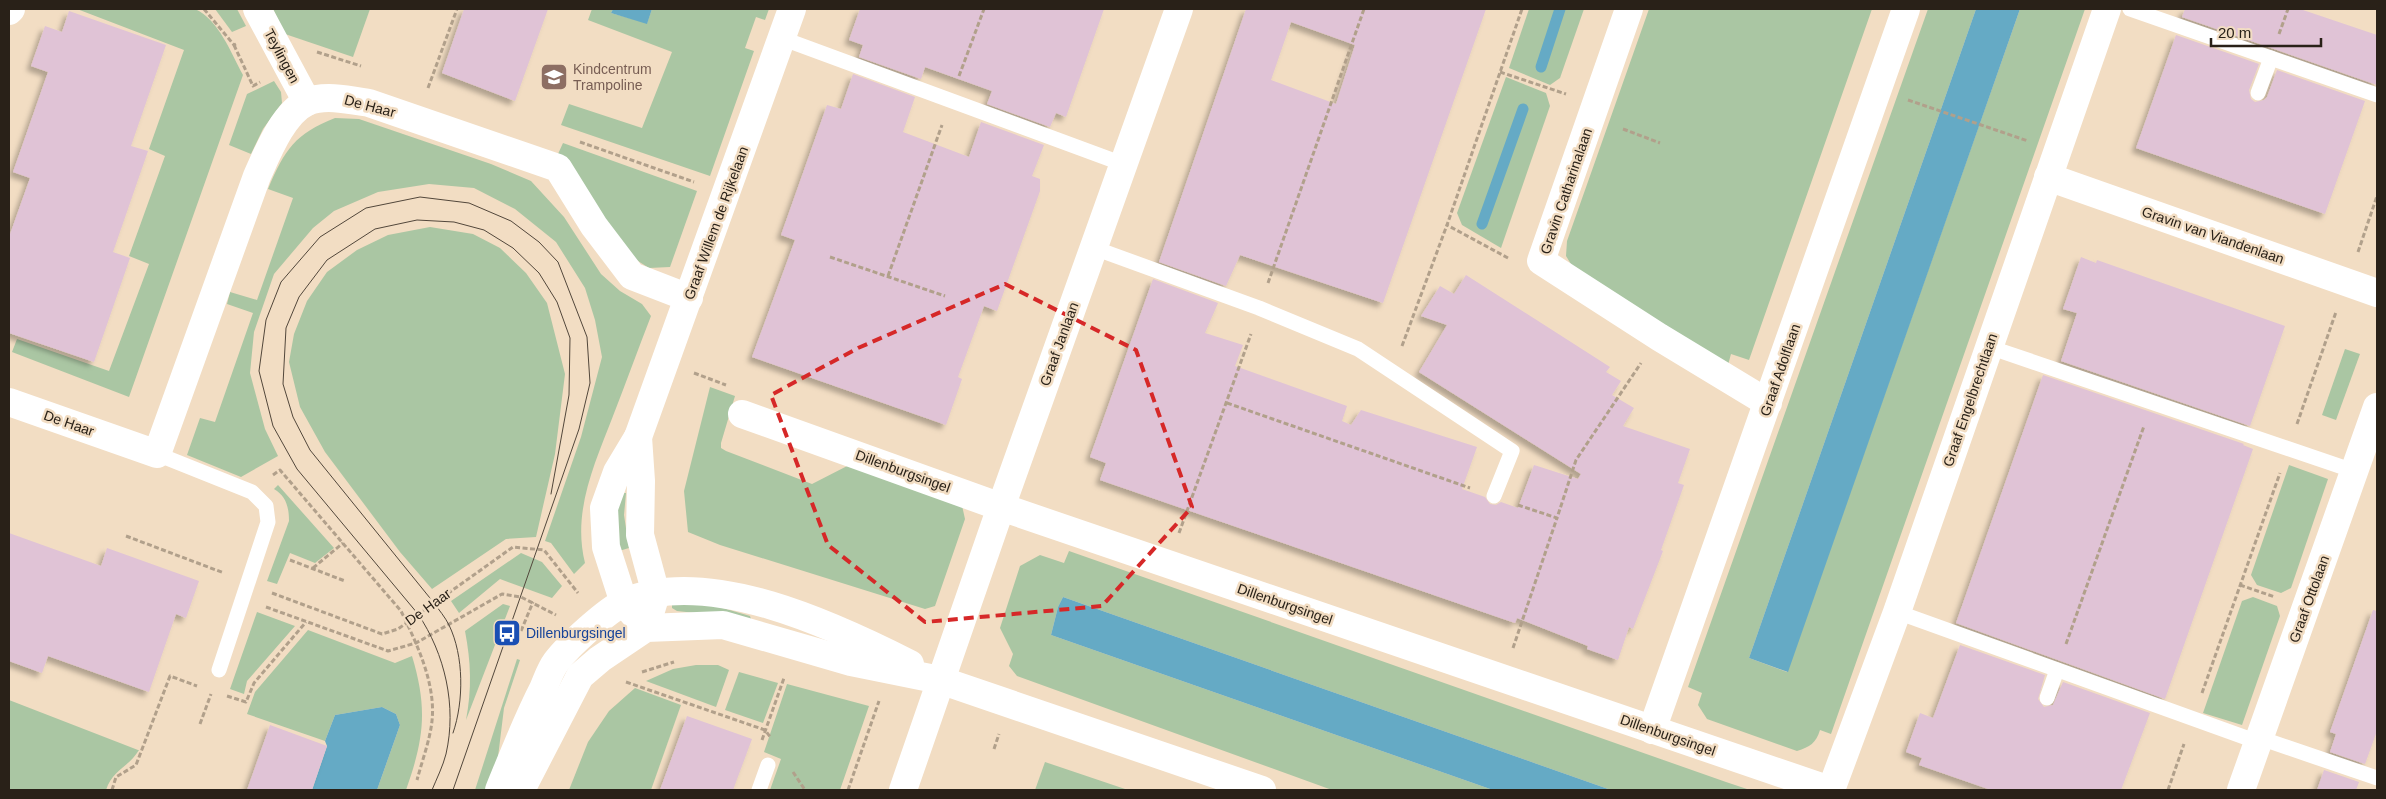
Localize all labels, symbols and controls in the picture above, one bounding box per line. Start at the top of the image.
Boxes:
scale bar [2211,15,2321,47]
text: 20 m [2218,24,2251,41]
street label: Teylingen [261,26,303,86]
place label: Kindcentrum Trampoline [573,61,652,93]
school or university icon: Kindcentrum Trampoline [539,62,569,92]
street label: De Haar [343,92,398,121]
street label: Gravin Catharinalaan [1537,126,1595,256]
street label: Graaf Willem de Rijkelaan [681,144,751,302]
street label: Gravin van Viandenlaan [2140,203,2286,267]
street label: Graaf Janlaan [1036,300,1082,388]
street label: Graaf Adolflaan [1757,322,1803,418]
street label: Graaf Engelbrechtlaan [1940,331,2000,469]
street label: De Haar [42,407,97,439]
street label: Dillenburgsingel [853,446,953,496]
street label: Graaf Ottolaan [2286,553,2332,645]
street label: Dillenburgsingel [1235,580,1335,628]
street label: De Haar [402,585,454,629]
bus stop icon: Dillenburgsingel [492,618,522,648]
place label: Dillenburgsingel [526,625,626,641]
street label: Dillenburgsingel [1618,711,1718,759]

